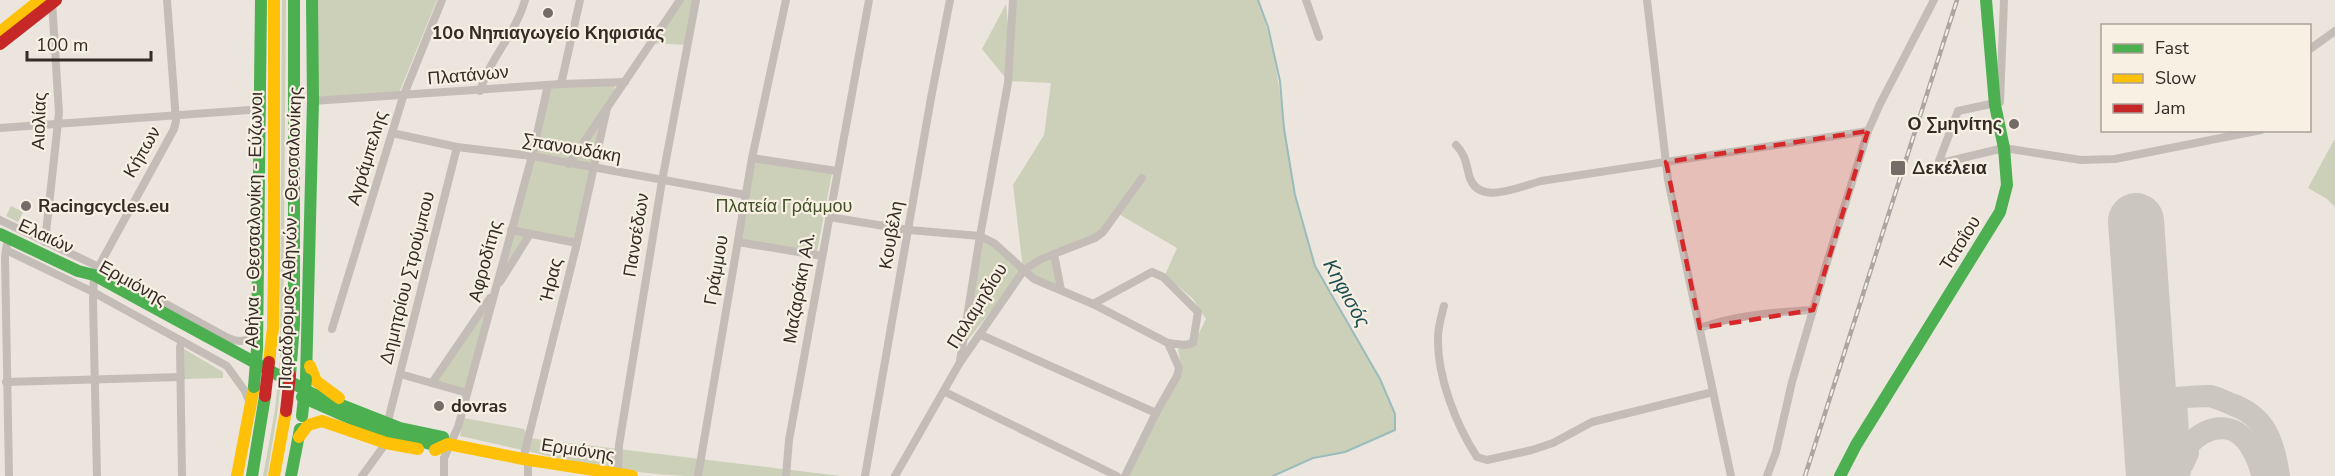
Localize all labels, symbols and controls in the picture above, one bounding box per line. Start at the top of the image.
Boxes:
marker: 10ο Νηπιαγωγείο Κηφισιάς [541,6,555,20]
place label: 10ο Νηπιαγωγείο Κηφισιάς [432,21,664,45]
scale bar [27,24,152,62]
legend [2101,24,2311,132]
text: 100 m [36,33,88,57]
text: Fast [2155,36,2190,60]
street label: Πλατάνων [426,59,510,91]
text: Slow [2155,66,2196,90]
street label: Παράδρομος Αθηνών - Θεσσαλονίκης [273,86,307,390]
street label: Αιολίας [26,91,52,150]
street label: Αθήνα - Θεσσαλονίκη - Εύζωνοι [240,92,268,348]
text: Jam [2154,96,2186,120]
street label: Αγράμπελης [341,107,393,208]
place label: Ο Σμηνίτης [1908,112,2002,136]
marker: Ο Σμηνίτης [2007,117,2021,131]
street label: Κήπων [118,122,166,182]
street label: Σπανουδάκη [521,127,623,169]
place label: Δεκέλεια [1912,156,1987,180]
marker: Δεκέλεια [1889,159,1907,177]
street label: Δημητρίου Στρούμπου [374,189,440,367]
street label: Πανσέδων [618,191,654,279]
place label: Racingcycles.eu [38,194,169,218]
park label: Πλατεία Γράμμου [716,194,852,218]
marker: Racingcycles.eu [19,199,33,213]
street label: Κουβέλη [873,199,909,271]
street label: Τατοΐου [1934,211,1986,275]
street label: Ελαιών [15,213,77,259]
street label: Αφροδίτης [463,217,508,305]
street label: Μαζαράκη Αλ. [777,231,821,345]
street label: Γράμμου [698,233,734,307]
water label: Κηφισός [1317,254,1377,333]
street label: Ερμιόνης [95,255,171,312]
street label: Ήρας [534,255,568,305]
street label: Παλαμηδίου [941,259,1013,353]
place label: dovras [451,394,507,418]
marker: dovras [432,399,446,413]
street label: Ερμιόνης [540,432,617,468]

